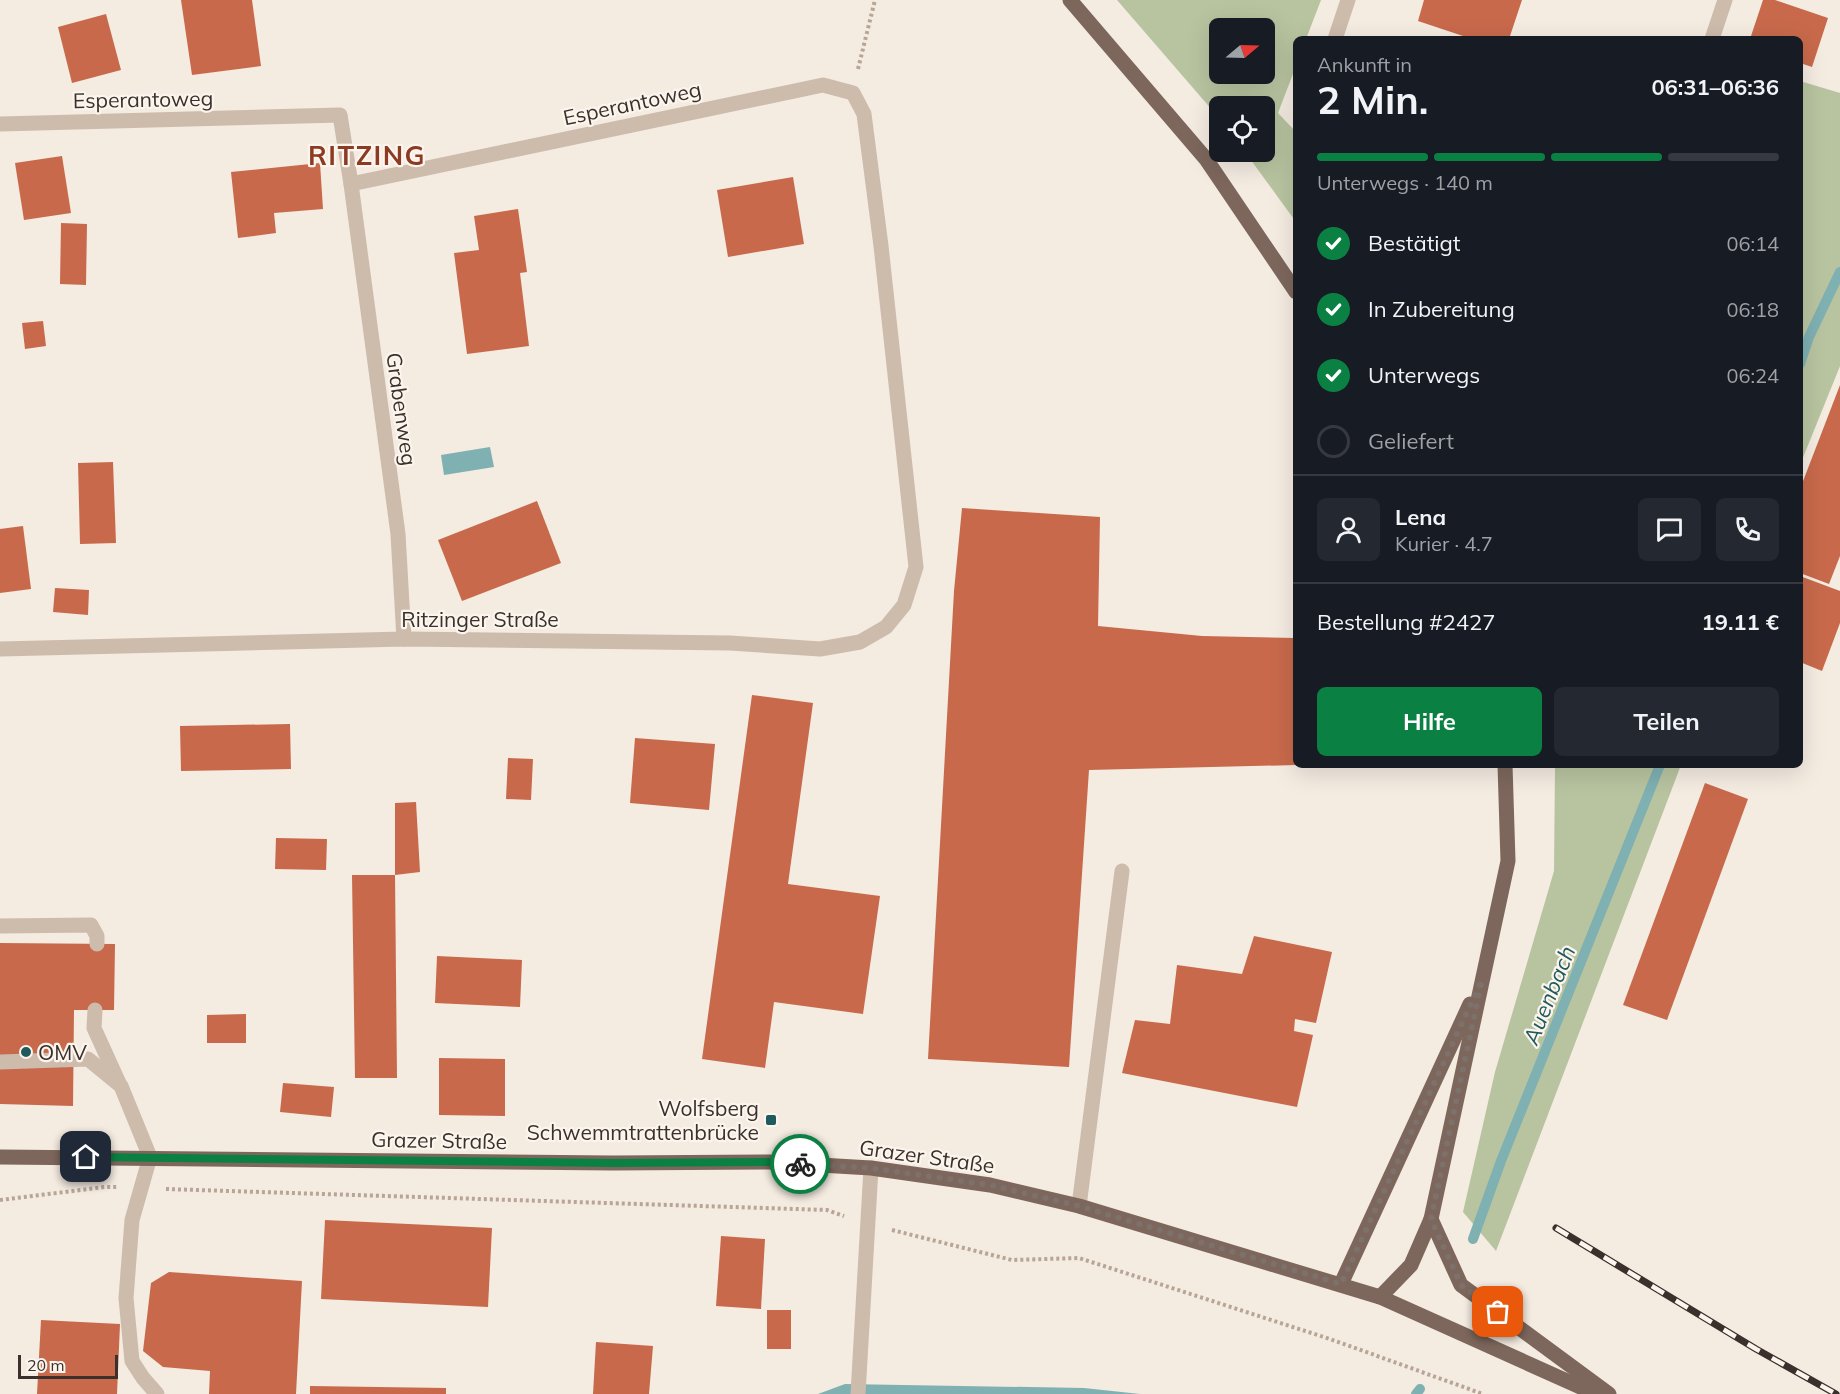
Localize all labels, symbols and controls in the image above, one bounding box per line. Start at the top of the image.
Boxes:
north arrow [1209,18,1275,84]
map controls [1209,18,1275,162]
text: Ankunft in [1317,52,1412,77]
text: 06:31–06:36 [1651,73,1779,101]
text: 2 Min. [1317,75,1428,124]
street label: Esperantoweg [561,76,703,130]
street label: Esperantoweg [73,85,213,113]
button: locate [1209,96,1275,162]
district label: RITZING [308,138,426,172]
text: Unterwegs · 140 m [1317,170,1493,195]
icon: check [1317,227,1350,260]
text: Bestätigt [1368,229,1461,257]
text: 06:14 [1726,231,1779,256]
icon: check [1317,293,1350,326]
text: In Zubereitung [1368,295,1515,323]
text: 06:18 [1726,297,1779,322]
street label: Grabenweg [381,351,423,467]
icon: check [1317,359,1350,392]
text: Unterwegs [1368,361,1480,389]
text: 06:24 [1726,363,1779,388]
text: Geliefert [1368,427,1454,455]
button: person [1317,498,1380,561]
button: chat [1638,498,1701,561]
button: phone [1716,498,1779,561]
text: Lena [1395,503,1446,531]
text: Kurier · 4.7 [1395,531,1493,556]
street label: Ritzinger Straße [401,606,559,632]
text: Bestellung #2427 [1317,608,1495,636]
text: 19.11 € [1702,608,1779,636]
button: Hilfe [1317,687,1542,756]
button: Teilen [1554,687,1779,756]
water label: Auenbach [1516,942,1581,1049]
place label: OMV [38,1039,87,1065]
marker: OMV [19,1045,33,1059]
place label: Wolfsberg Schwemmtrattenbrücke [527,1095,759,1145]
marker: Wolfsberg Schwemmtrattenbrücke [764,1113,778,1127]
street label: Grazer Straße [371,1126,507,1154]
pin [60,1131,111,1182]
courier [770,1134,830,1194]
street label: Grazer Straße [858,1134,996,1178]
icon: home [69,1140,102,1173]
icon: bike [784,1148,817,1181]
pin [1472,1286,1523,1337]
icon: bag [1481,1295,1514,1328]
scale bar [18,1352,118,1380]
text: 20 m [27,1355,64,1375]

